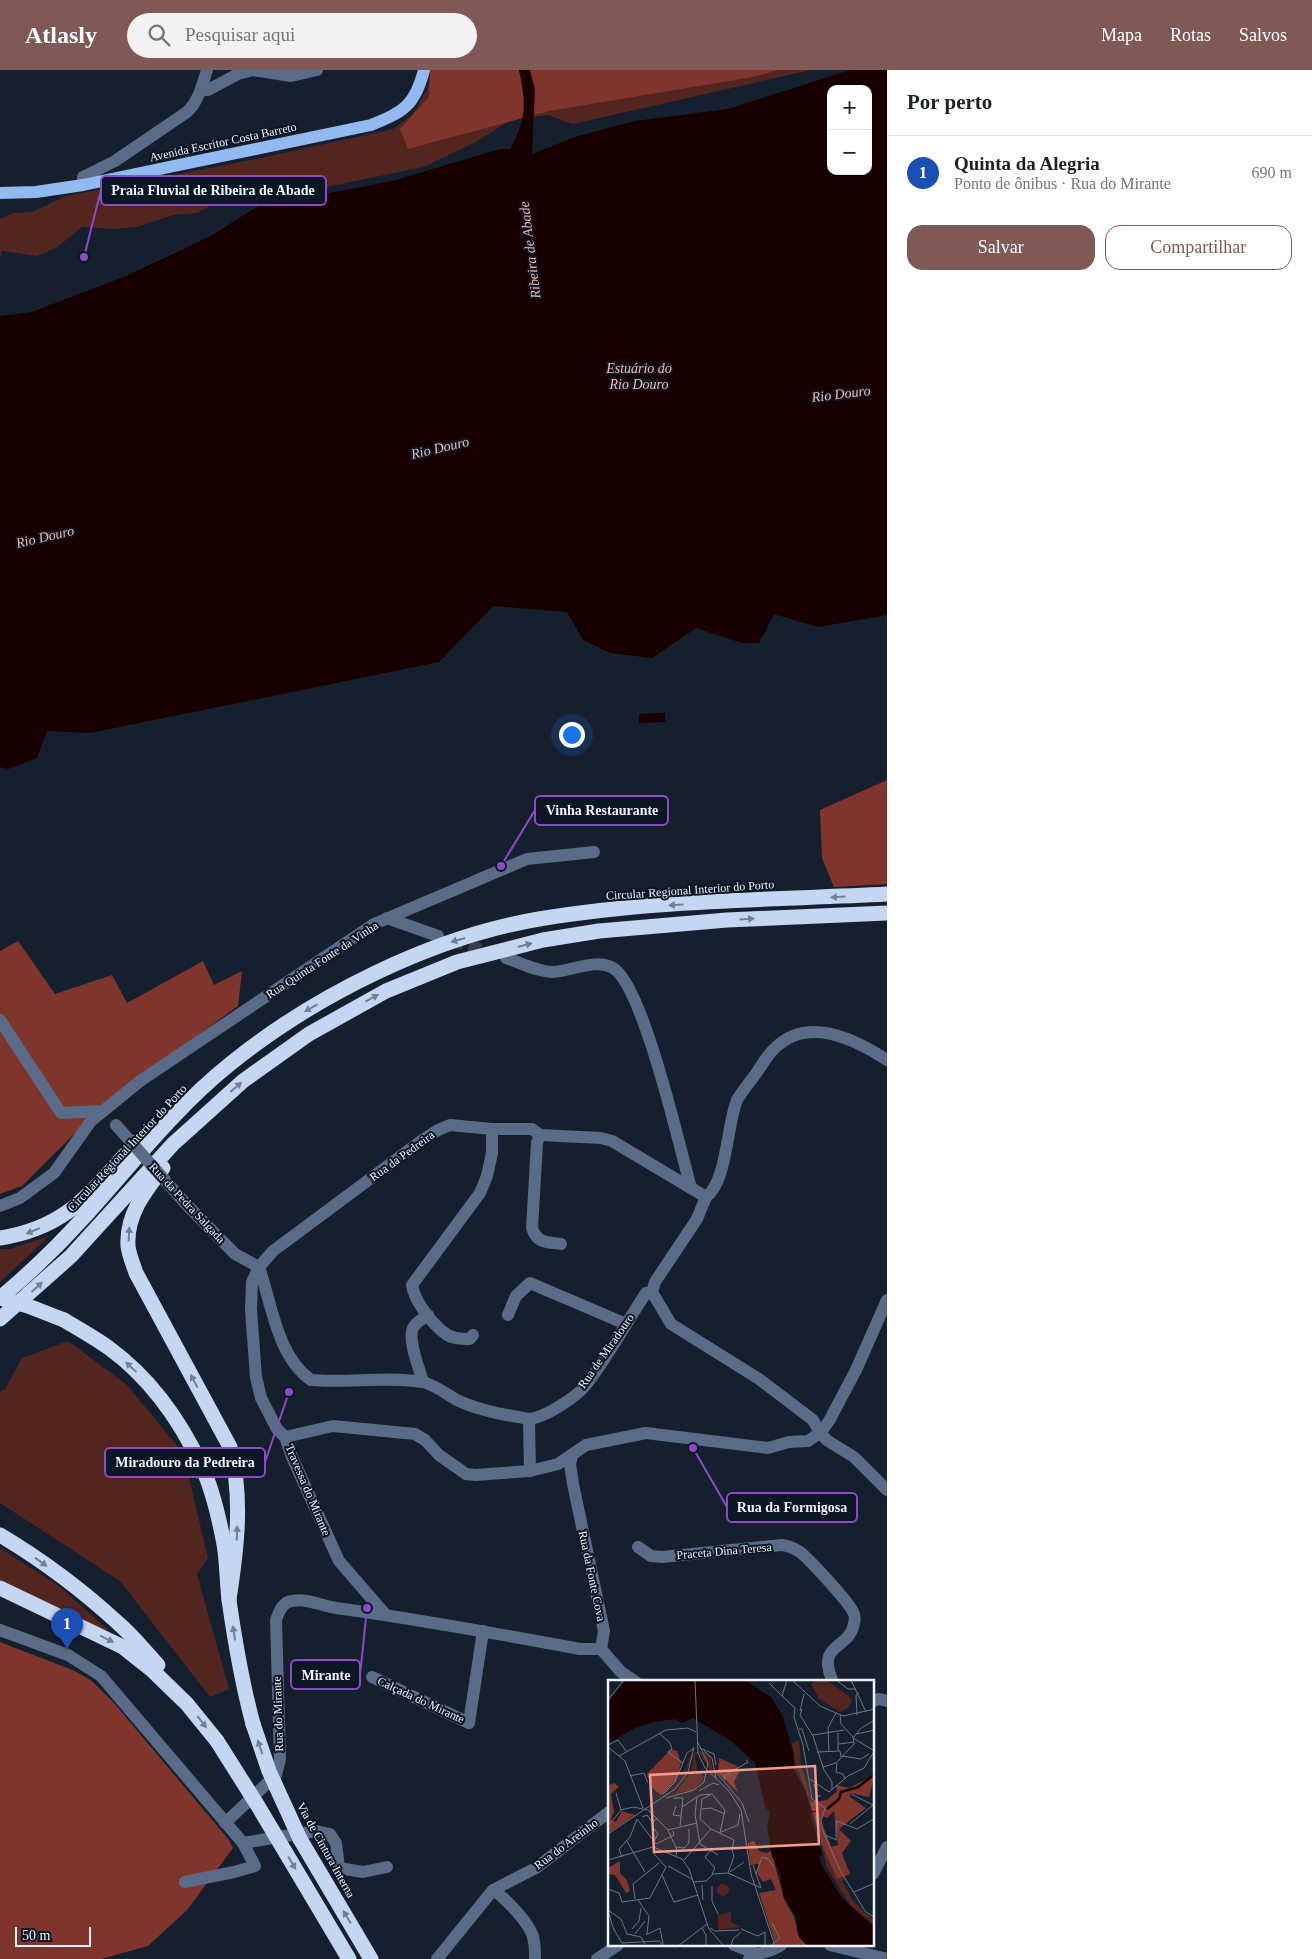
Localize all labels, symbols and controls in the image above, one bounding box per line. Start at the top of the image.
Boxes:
search box [127,13,477,58]
icon: search [145,21,173,49]
text: Atlasly [25,22,97,48]
text: Pesquisar aqui [185,24,295,45]
text: Mapa [1101,25,1142,45]
text: Rotas [1170,25,1211,45]
text: Salvos [1239,25,1287,45]
map controls [827,85,872,175]
button: + [827,85,872,130]
text: Por perto [907,90,992,114]
street label: Avenida Escritor Costa Barreto [148,120,298,164]
button: − [827,130,872,175]
text: Quinta da Alegria [954,153,1100,174]
text: 1 [919,164,927,181]
text: 690 m [1252,164,1292,181]
text: Ponto de ônibus · Rua do Mirante [954,175,1171,192]
callout: Praia Fluvial de Ribeira de Abade [101,176,326,205]
text: Praia Fluvial de Ribeira de Abade [111,183,315,198]
water label: Ribeira de Abade [517,201,544,300]
button: Salvar [907,225,1095,270]
button: Compartilhar [1105,225,1292,270]
water label: Estuário do Rio Douro [605,361,672,392]
water label: Rio Douro [810,383,871,405]
water label: Rio Douro [409,434,470,462]
water label: Rio Douro [14,523,75,551]
your location [559,722,585,748]
callout: Vinha Restaurante [535,796,668,825]
text: Vinha Restaurante [546,803,658,818]
street label: Circular Regional Interior do Porto [605,877,775,903]
one-way arrow [830,893,846,901]
one-way arrow [668,901,684,909]
one-way arrow [740,915,756,923]
street label: Rua Quinta Fonte da Vinha [263,918,381,1002]
one-way arrow [450,937,465,945]
one-way arrow [518,941,533,949]
one-way arrow [366,994,379,1003]
one-way arrow [304,1004,318,1012]
one-way arrow [230,1081,242,1093]
street label: Circular Regional Interior do Porto [64,1082,190,1214]
street label: Rua da Pedreira [367,1127,438,1184]
street label: Rua da Pedra Salgada [146,1160,228,1247]
one-way arrow [125,1225,133,1241]
one-way arrow [26,1227,40,1235]
one-way arrow [30,1281,42,1293]
street label: Rua de Miradouro [575,1311,637,1391]
one-way arrow [125,1361,137,1373]
one-way arrow [189,1374,198,1387]
street label: Travessa do Mirante [282,1442,334,1538]
callout: Miradouro da Pedreira [105,1448,265,1477]
text: Miradouro da Pedreira [115,1455,255,1470]
callout: Rua da Formigosa [727,1493,857,1522]
text: Rua da Formigosa [737,1500,847,1515]
one-way arrow [233,1525,241,1541]
street label: Rua da Fonte Cova [576,1529,609,1623]
street label: Praceta Dina Teresa [676,1540,773,1562]
one-way arrow [34,1556,47,1567]
pin: 1 [51,1608,83,1649]
one-way arrow [230,1625,238,1641]
one-way arrow [100,1636,114,1644]
callout: Mirante [291,1660,360,1689]
text: Mirante [302,1668,350,1683]
street label: Calçada do Mirante [375,1674,467,1726]
street label: Rua do Mirante [270,1676,286,1752]
inset map [608,1680,874,1946]
one-way arrow [197,1715,207,1729]
one-way arrow [256,1739,263,1754]
street label: Via de Cintura Interna [294,1800,358,1901]
street label: Rua do Areinho [531,1816,601,1872]
one-way arrow [288,1857,297,1870]
one-way arrow [342,1911,351,1924]
scale bar [15,1924,91,1947]
text: 50 m [22,1928,50,1943]

